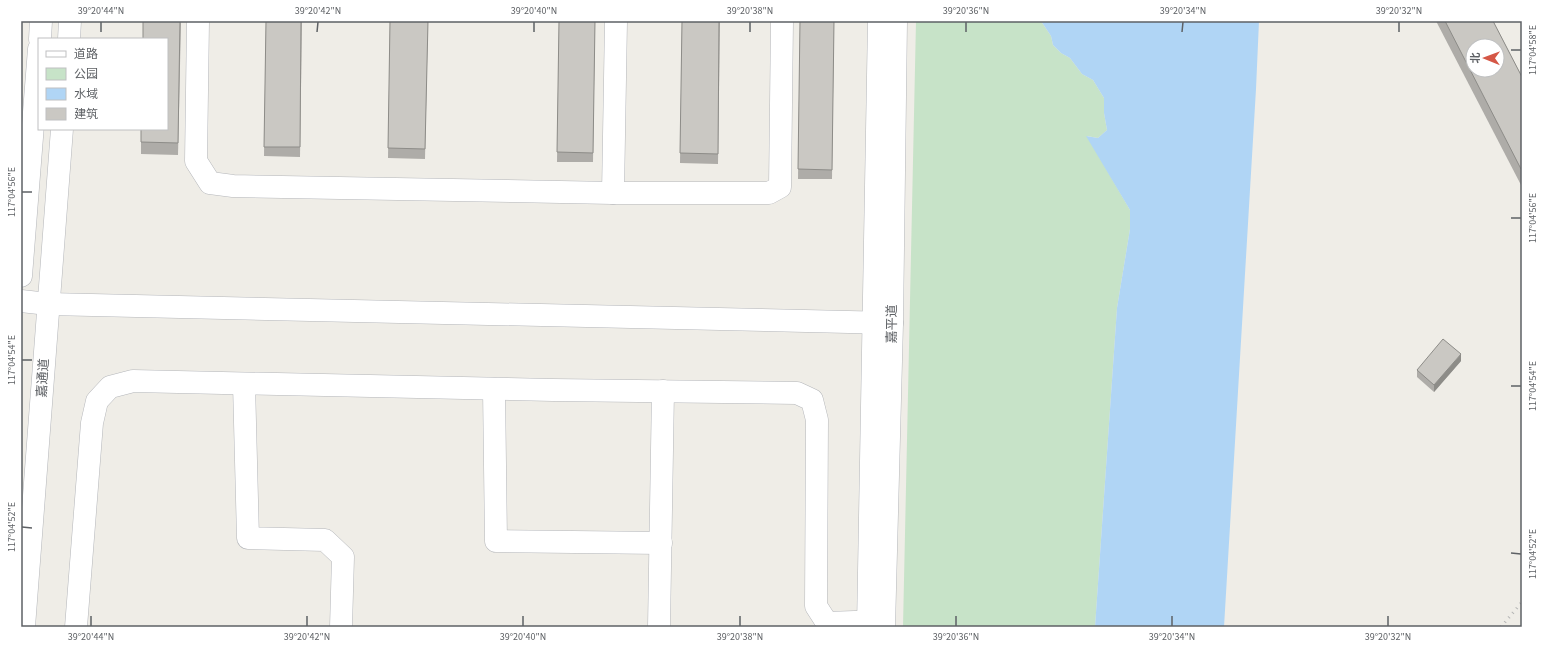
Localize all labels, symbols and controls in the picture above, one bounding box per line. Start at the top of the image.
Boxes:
text: 39°20'44"N [78,4,124,18]
text: 39°20'42"N [295,4,341,18]
text: 39°20'40"N [511,4,557,18]
text: 39°20'38"N [727,4,773,18]
text: 39°20'36"N [943,4,989,18]
text: 39°20'34"N [1160,4,1206,18]
text: 39°20'32"N [1376,4,1422,18]
text: 117°04'58"E [1526,25,1540,75]
legend [38,38,168,130]
north arrow [1465,38,1505,78]
text: 道路 [74,46,98,63]
text: 北 [1468,52,1483,63]
text: 公园 [74,66,98,83]
text: 水域 [74,86,98,103]
text: 建筑 [74,106,98,123]
text: 117°04'56"E [5,167,19,217]
text: 117°04'56"E [1526,193,1540,243]
street label: 嘉平道 [883,304,901,344]
text: 117°04'54"E [5,335,19,385]
street label: 嘉通道 [33,358,53,398]
text: 117°04'54"E [1526,361,1540,411]
text: 117°04'52"E [5,502,19,552]
text: 117°04'52"E [1526,529,1540,579]
text: 39°20'44"N [68,630,114,644]
text: 39°20'42"N [284,630,330,644]
text: 39°20'40"N [500,630,546,644]
text: 39°20'38"N [717,630,763,644]
text: 39°20'36"N [933,630,979,644]
text: 39°20'34"N [1149,630,1195,644]
text: 39°20'32"N [1365,630,1411,644]

